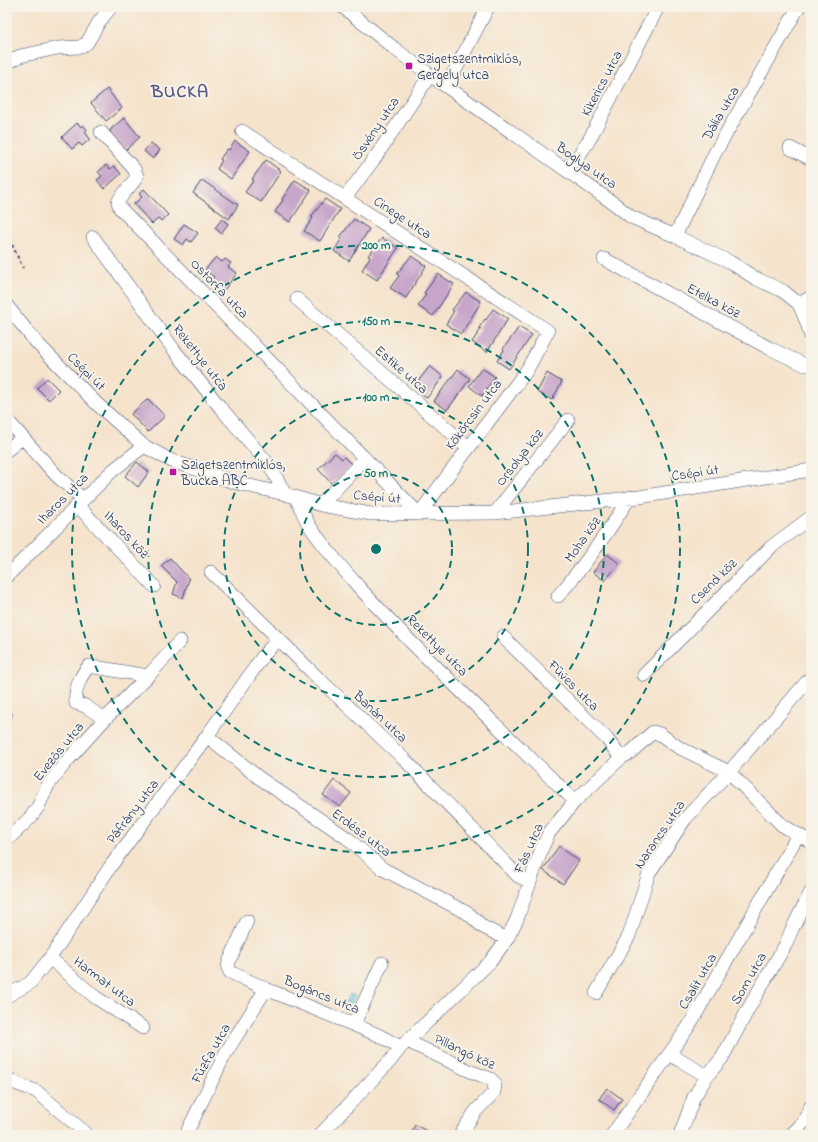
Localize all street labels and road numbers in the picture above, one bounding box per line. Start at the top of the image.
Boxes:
street label: Kikerics utca [576,47,628,120]
street label: Dália utca [697,83,745,146]
street label: Ösvény utca [347,93,406,165]
street label: Boglya utca [550,137,621,196]
street label: Cinege utca [368,192,436,246]
street label: Ostorfa utca [185,254,253,324]
street label: Etelka köz [683,278,744,324]
street label: Rekettye utca [166,320,233,396]
street label: Estike utca [370,341,433,399]
street label: Csépi út [62,348,110,396]
street label: Kökörcsin utca [440,375,508,455]
street label: Orsolya köz [491,425,550,492]
street label: Csépi út [670,460,720,487]
street label: Iharos utca [32,468,94,530]
street label: Csépi út [352,485,402,510]
street label: Iharos köz [98,506,154,564]
street label: Moha köz [560,512,607,567]
street label: Csend köz [686,554,743,610]
street label: Rekettye utca [401,610,473,682]
street label: Füves utca [542,655,603,717]
street label: Banán utca [347,686,412,748]
street label: Evezős utca [29,718,90,786]
street label: Páfrány utca [102,775,165,849]
street label: Narancs utca [629,796,691,874]
street label: Erdész utca [327,804,395,863]
street label: Fás utca [509,820,550,878]
street label: Som utca [726,949,773,1009]
street label: Csalit utca [674,950,723,1014]
street label: Harmat utca [69,952,140,1013]
street label: Bogáncs utca [279,970,363,1021]
street label: Fűzfa utca [186,1020,236,1089]
street label: Pillangó köz [430,1029,499,1077]

